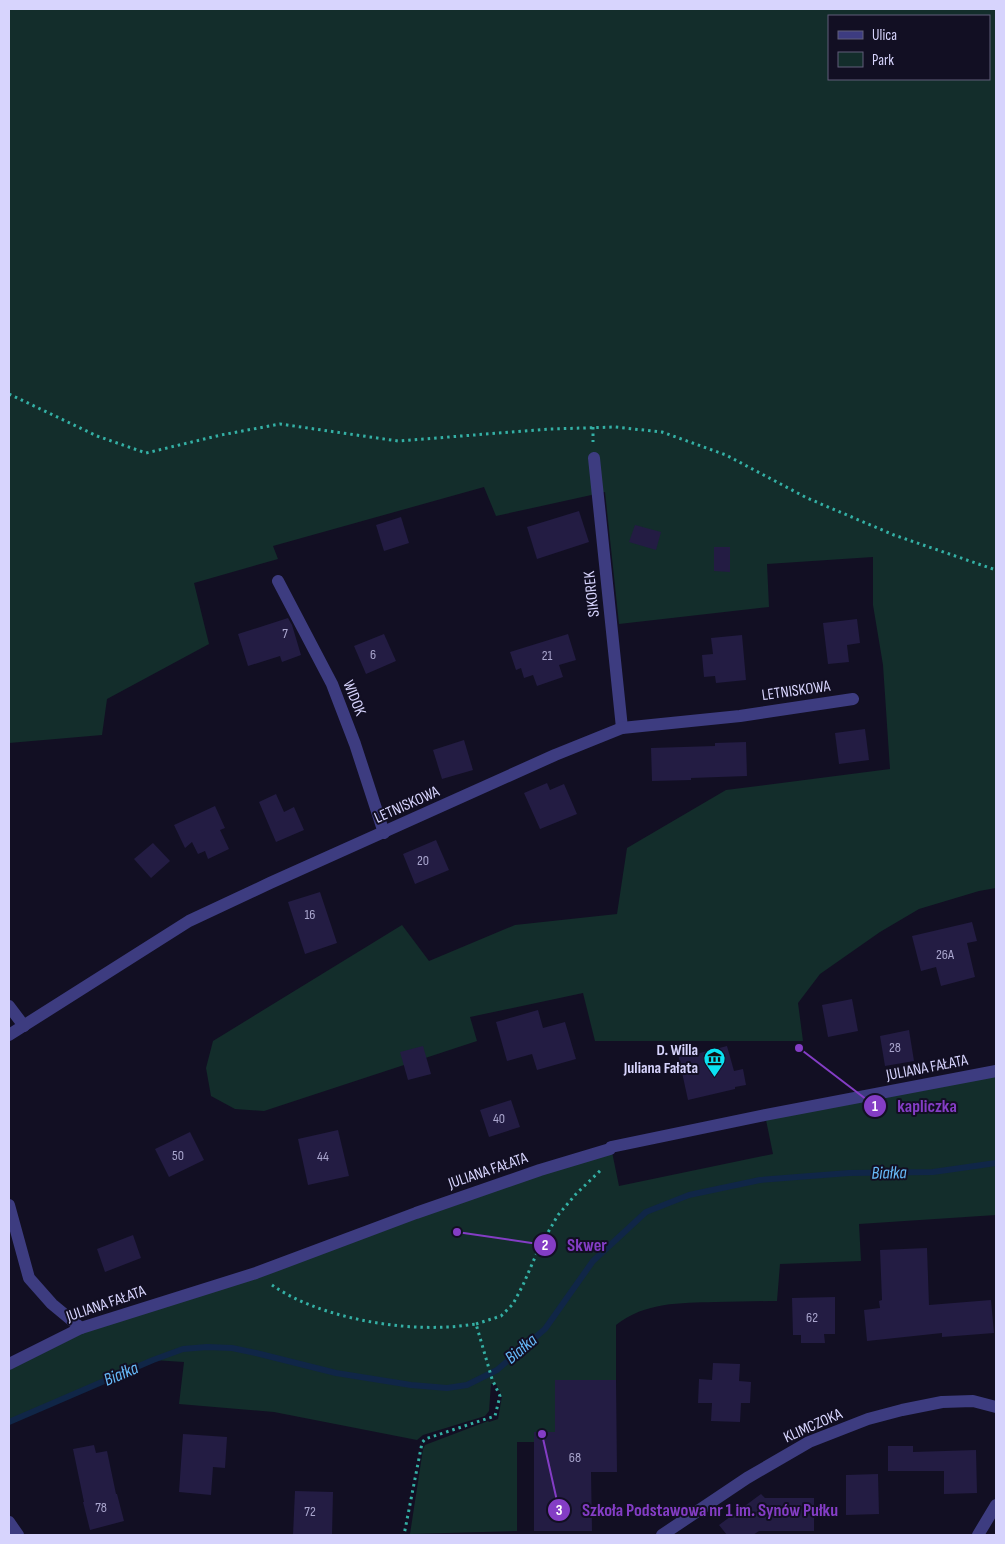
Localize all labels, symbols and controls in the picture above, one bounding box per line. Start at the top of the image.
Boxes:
legend [828,15,990,80]
text: Ulica [872,26,897,45]
text: Park [872,51,894,70]
street label: SIKOREK [580,569,604,618]
house number: 7 [282,625,288,642]
house number: 6 [370,646,376,663]
house number: 21 [542,647,552,664]
street label: WIDOK [338,677,370,719]
street label: LETNISKOWA [761,677,832,705]
street label: LETNISKOWA [372,782,442,828]
house number: 20 [417,852,429,869]
house number: 16 [304,906,316,923]
house number: 26A [936,946,955,963]
house number: 28 [889,1039,901,1056]
place label: D. Willa Juliana Fałata [623,1041,698,1078]
museum icon: D. Willa Juliana Fałata [702,1047,726,1078]
street label: JULIANA FAŁATA [884,1051,969,1085]
callout: kapliczka [863,1089,967,1122]
text: kapliczka [897,1096,957,1117]
text: 1 [872,1097,878,1116]
house number: 40 [493,1110,505,1127]
house number: 50 [172,1147,184,1164]
house number: 44 [317,1148,329,1165]
street label: JULIANA FAŁATA [445,1149,530,1194]
water label: Białka [871,1162,908,1184]
callout: Skwer [532,1228,617,1261]
text: Skwer [567,1235,607,1256]
text: 2 [542,1236,548,1255]
street label: JULIANA FAŁATA [63,1282,148,1327]
house number: 62 [806,1309,818,1326]
water label: Białka [501,1329,542,1368]
water label: Białka [101,1357,142,1391]
street label: KLIMCZOKA [781,1405,845,1447]
house number: 68 [569,1449,581,1466]
callout: Szkoła Podstawowa nr 1 im. Synów Pułku [547,1494,848,1527]
house number: 78 [95,1499,107,1516]
text: Szkoła Podstawowa nr 1 im. Synów Pułku [582,1500,838,1521]
text: 3 [556,1501,563,1520]
house number: 72 [304,1503,316,1520]

